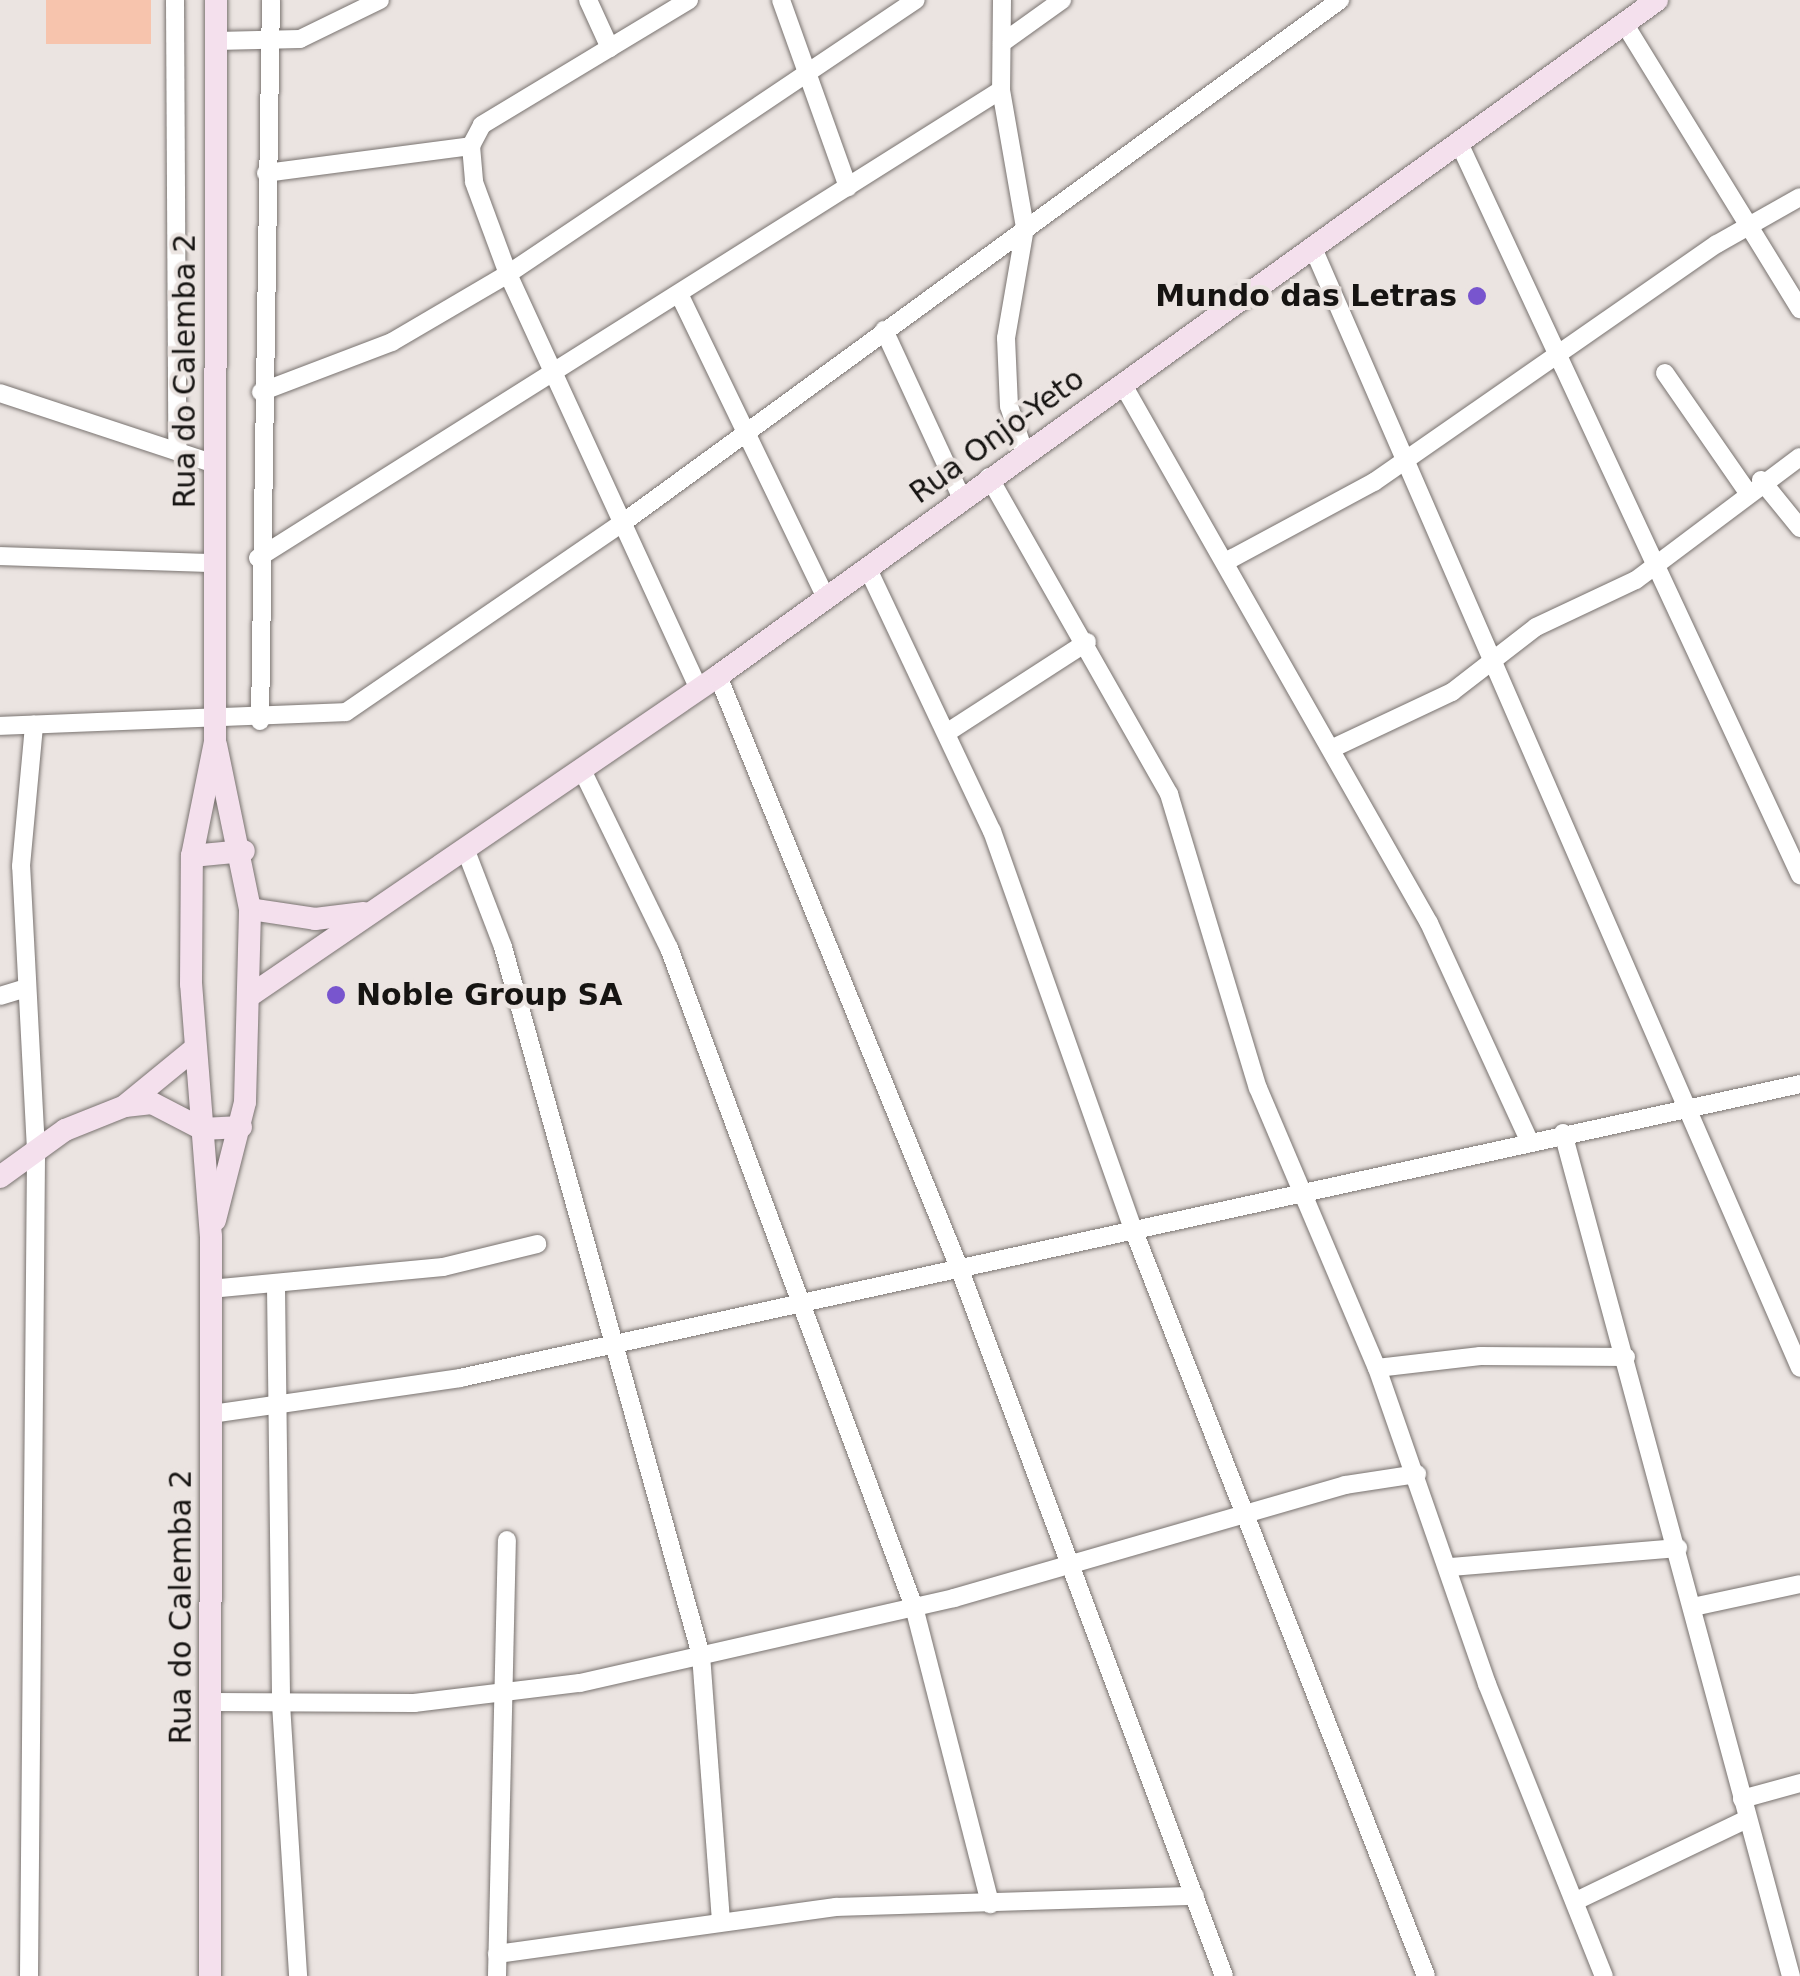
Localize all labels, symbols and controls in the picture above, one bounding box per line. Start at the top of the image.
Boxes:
street label: Rua do Calemba 2 [167,234,203,508]
place label: Mundo das Letras [1155,278,1457,314]
marker: Mundo das Letras [1466,285,1488,307]
street label: Rua Onjo-Yeto [903,361,1091,511]
place label: Noble Group SA [356,977,622,1013]
marker: Noble Group SA [325,984,347,1006]
street label: Rua do Calemba 2 [163,1470,199,1744]

